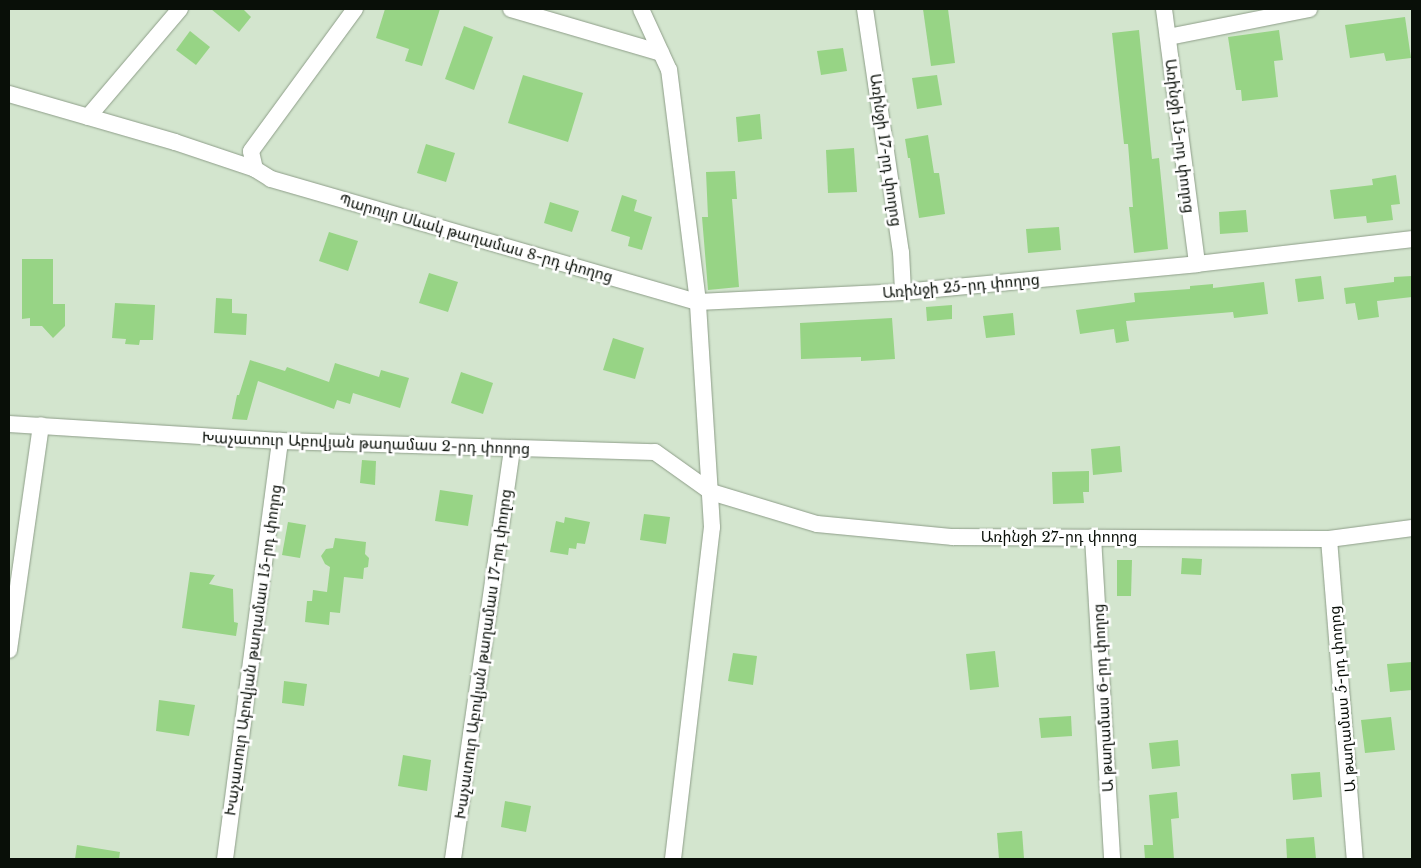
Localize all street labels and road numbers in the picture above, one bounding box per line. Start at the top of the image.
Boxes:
street label: Առինջի 15-րդ փողոց [1162,58,1198,214]
street label: Առինջի 17-րդ փողոց [866,73,906,227]
street label: Պարույր Սևակ թաղամաս 8-րդ փողոց [337,190,615,286]
street label: Առինջի 25-րդ փողոց [882,270,1040,302]
street label: Խաչատուր Աբովյան թաղամաս 2-րդ փողոց [202,428,530,458]
street label: Խաչատուր Աբովյան թաղամաս 15-րդ փողոց [221,483,285,817]
street label: Խաչատուր Աբովյան թաղամաս 17-րդ փողոց [451,488,515,820]
street label: Առինջի 27-րդ փողոց [981,528,1137,546]
street label: Ա թաղամաս 6-րդ փողոց [1089,603,1117,793]
street label: Ա թաղամաս 5-րդ փողոց [1325,605,1359,793]

